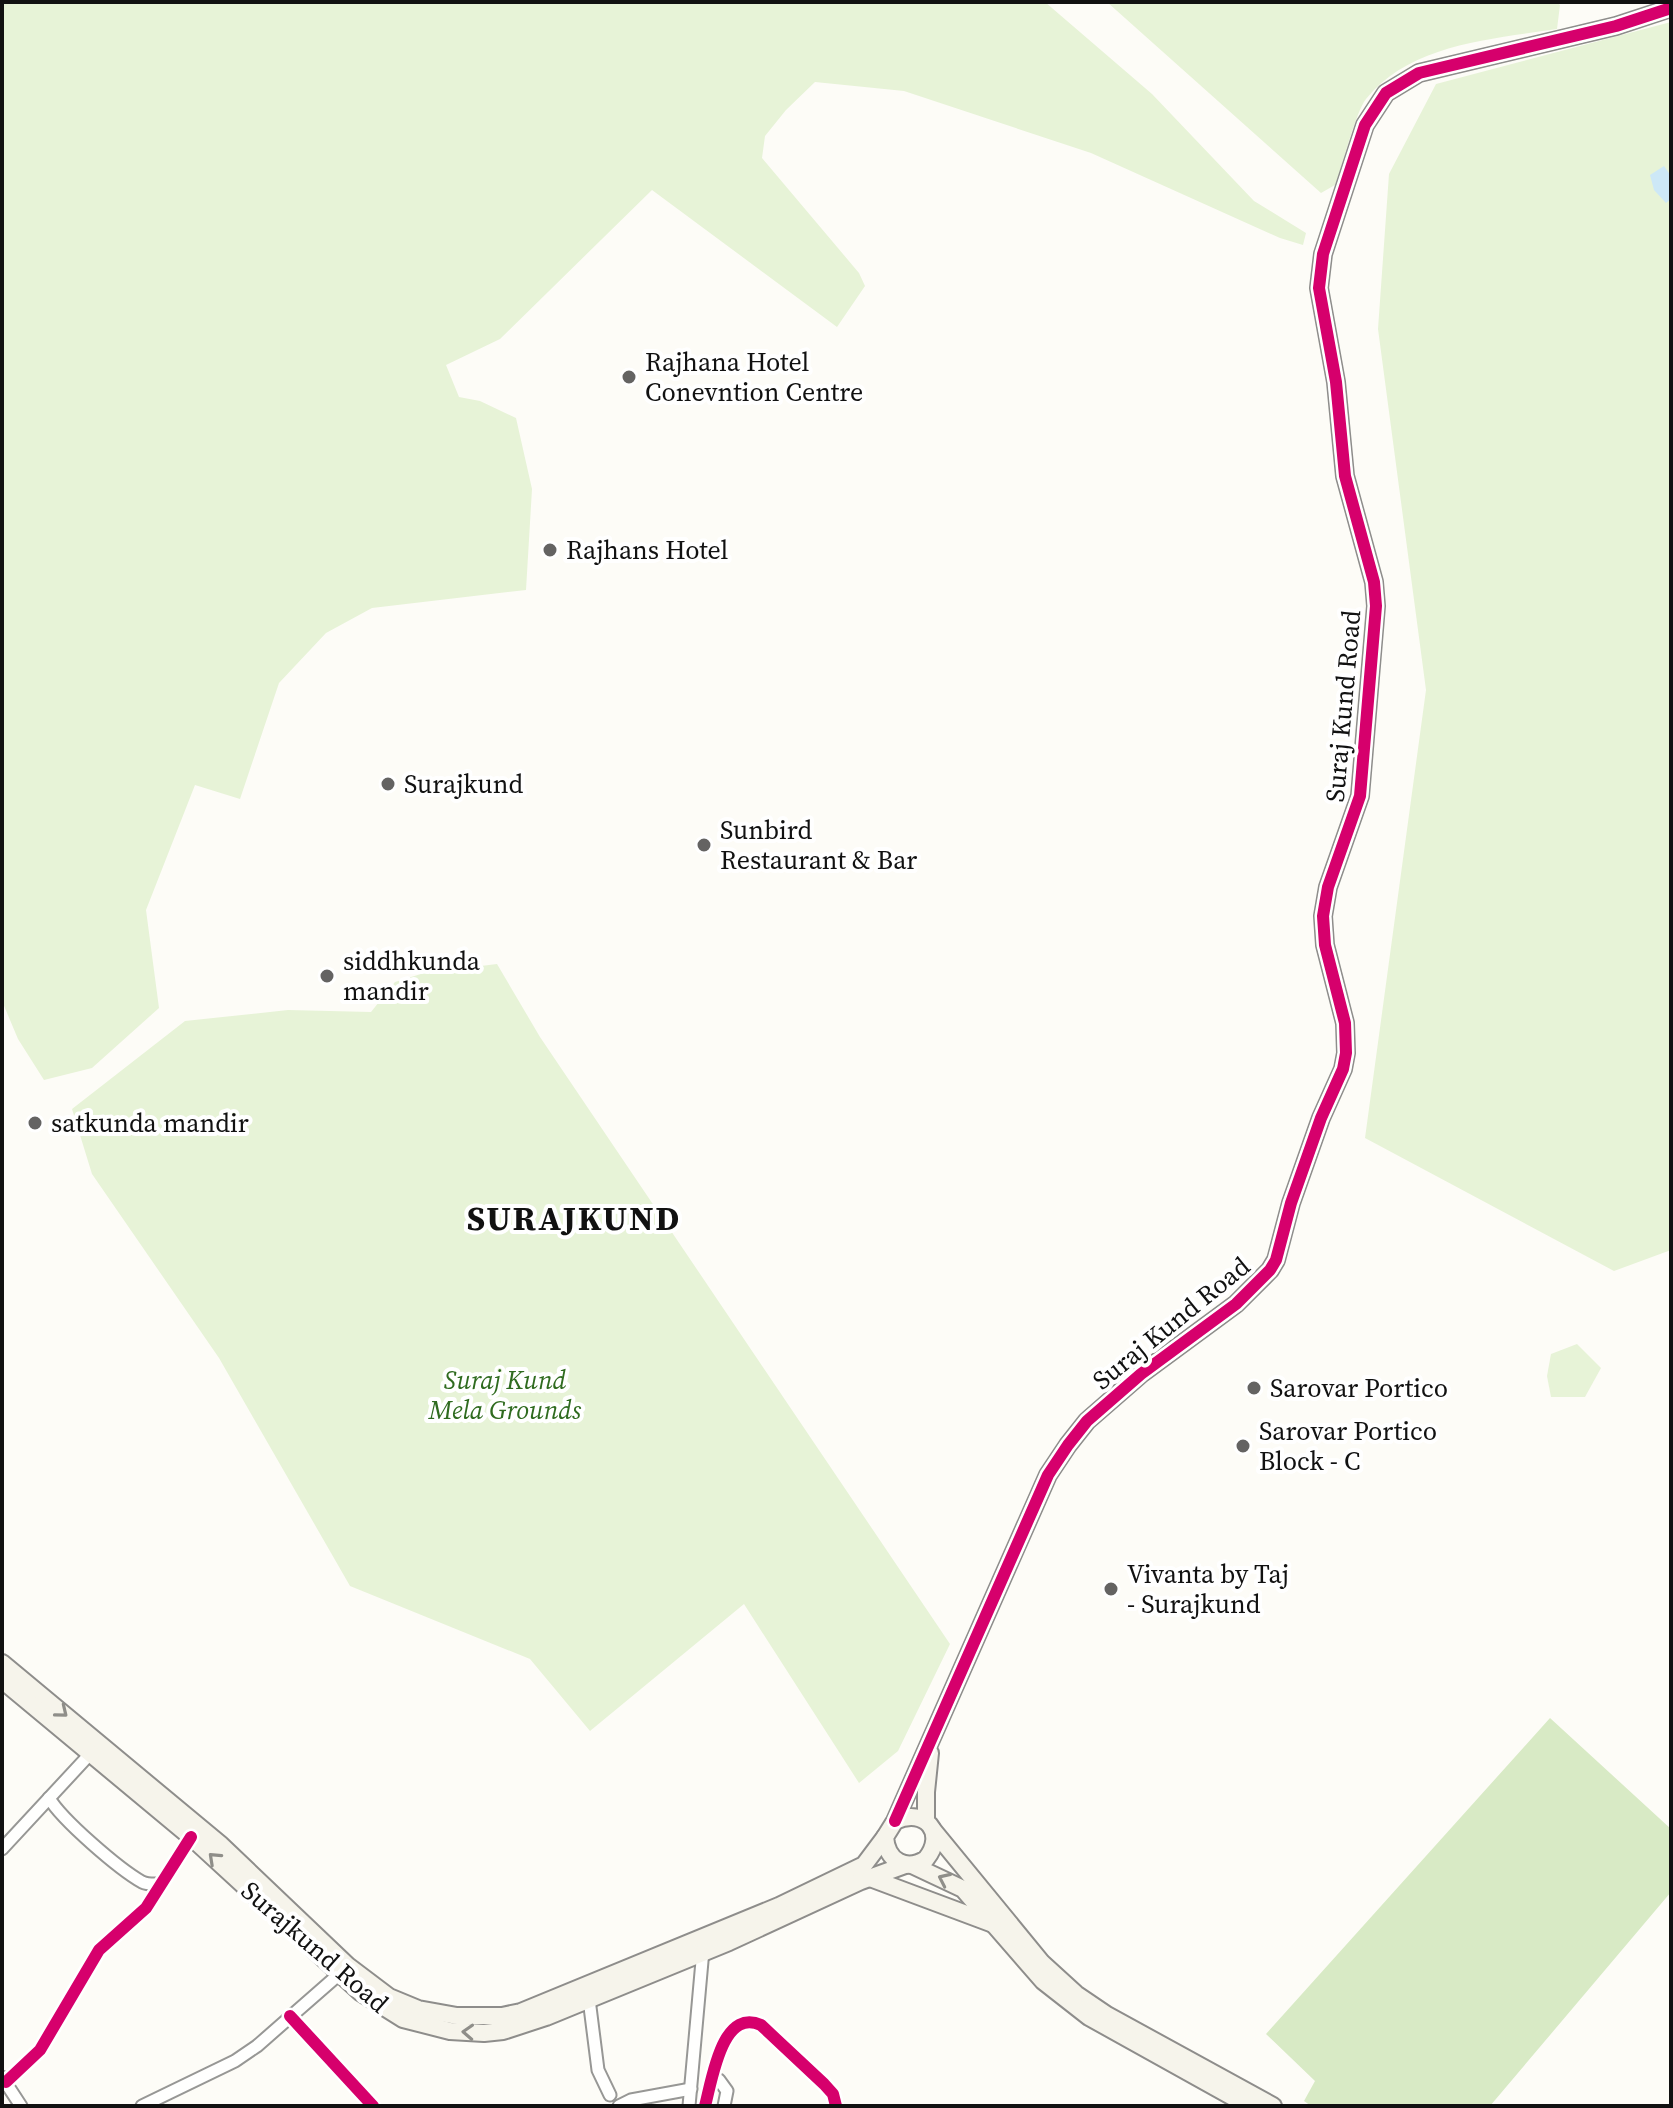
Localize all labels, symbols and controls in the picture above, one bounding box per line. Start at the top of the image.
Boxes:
place label: Rajhana Hotel Conevntion Centre [645,344,863,410]
marker: Rajhana Hotel Conevntion Centre [620,368,638,386]
place label: Rajhans Hotel [566,532,729,568]
marker: Rajhans Hotel [541,541,559,559]
street label: Suraj Kund Road [1317,608,1369,804]
place label: Surajkund [404,766,523,802]
marker: Surajkund [379,775,397,793]
place label: Sunbird Restaurant & Bar [720,812,917,878]
marker: Sunbird Restaurant & Bar [695,836,713,854]
place label: siddhkunda mandir [343,943,481,1009]
marker: siddhkunda mandir [318,967,336,985]
place label: satkunda mandir [51,1105,249,1141]
marker: satkunda mandir [26,1114,44,1132]
district label: SURAJKUND [467,1195,681,1241]
street label: Suraj Kund Road [1085,1248,1257,1398]
park label: Suraj Kund Mela Grounds [428,1362,582,1428]
place label: Sarovar Portico [1270,1370,1448,1406]
marker: Sarovar Portico [1245,1379,1263,1397]
place label: Sarovar Portico Block - C [1259,1413,1437,1479]
marker: Sarovar Portico Block - C [1234,1437,1252,1455]
place label: Vivanta by Taj - Surajkund [1127,1556,1289,1622]
marker: Vivanta by Taj - Surajkund [1102,1580,1120,1598]
one-way arrow [53,1702,68,1717]
one-way arrow [208,1854,223,1868]
street label: Surajkund Road [234,1873,397,2021]
one-way arrow [937,1873,952,1889]
one-way arrow [461,2024,474,2041]

